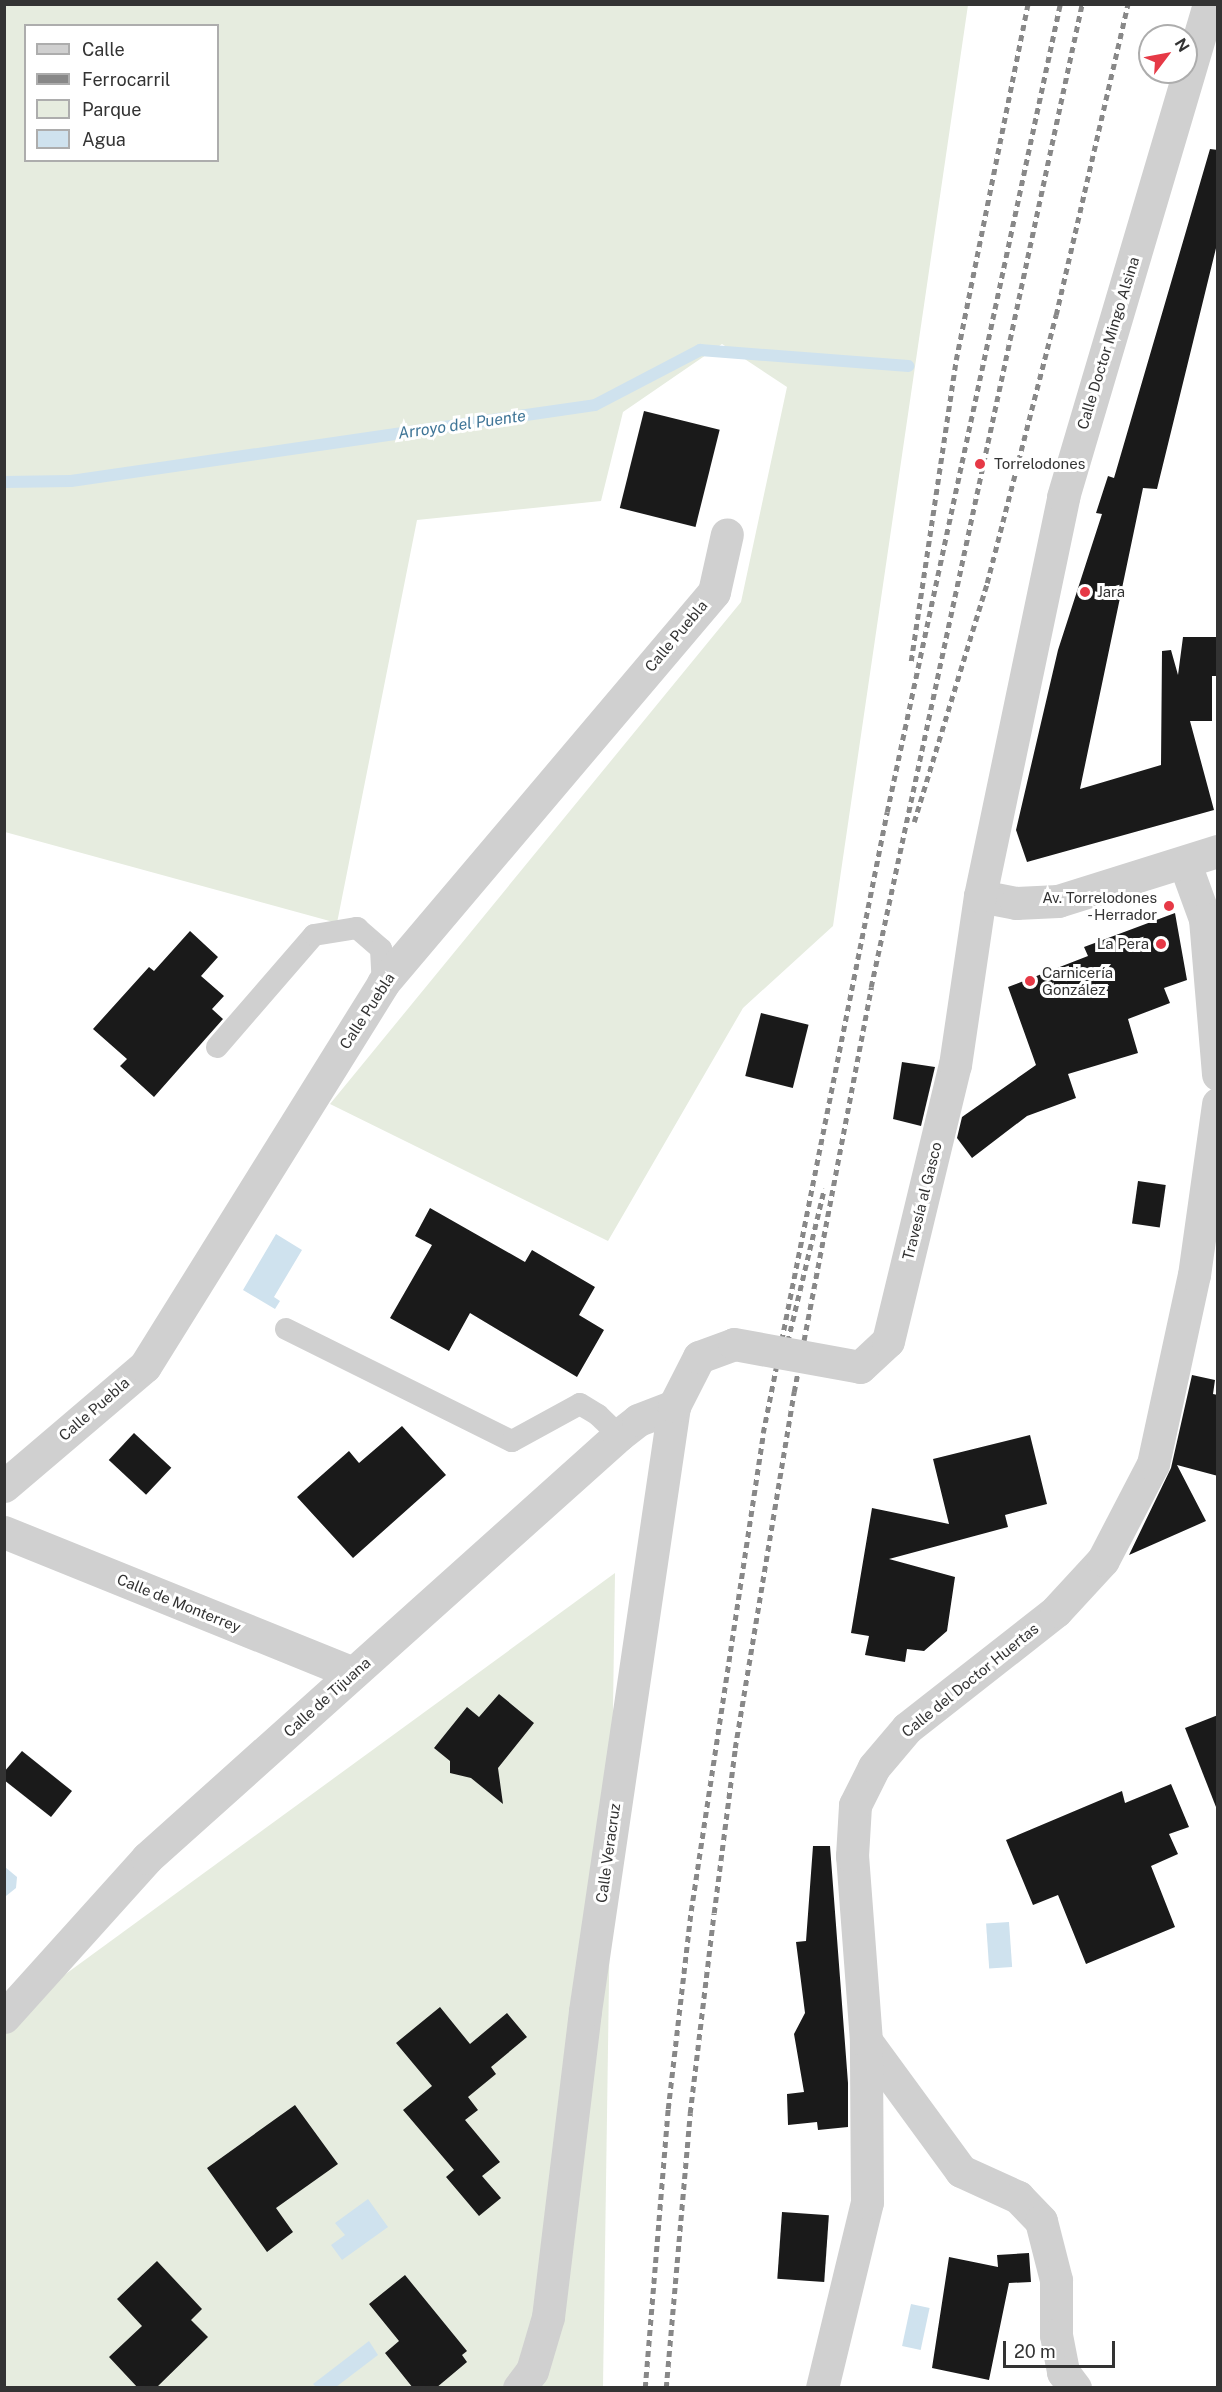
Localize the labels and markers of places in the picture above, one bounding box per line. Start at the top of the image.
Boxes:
marker: Torrelodones [971,455,989,473]
place label: Torrelodones [994,455,1085,473]
place label: Jara [1097,583,1125,601]
marker: Jara [1078,585,1092,599]
place label: Av. Torrelodones - Herrador [1042,888,1157,923]
marker: Av. Torrelodones - Herrador [1162,899,1176,913]
place label: La Pera [1097,935,1149,953]
marker: La Pera [1154,937,1168,951]
place label: Carnicería González [1042,963,1113,998]
marker: Carnicería González [1023,974,1037,988]

